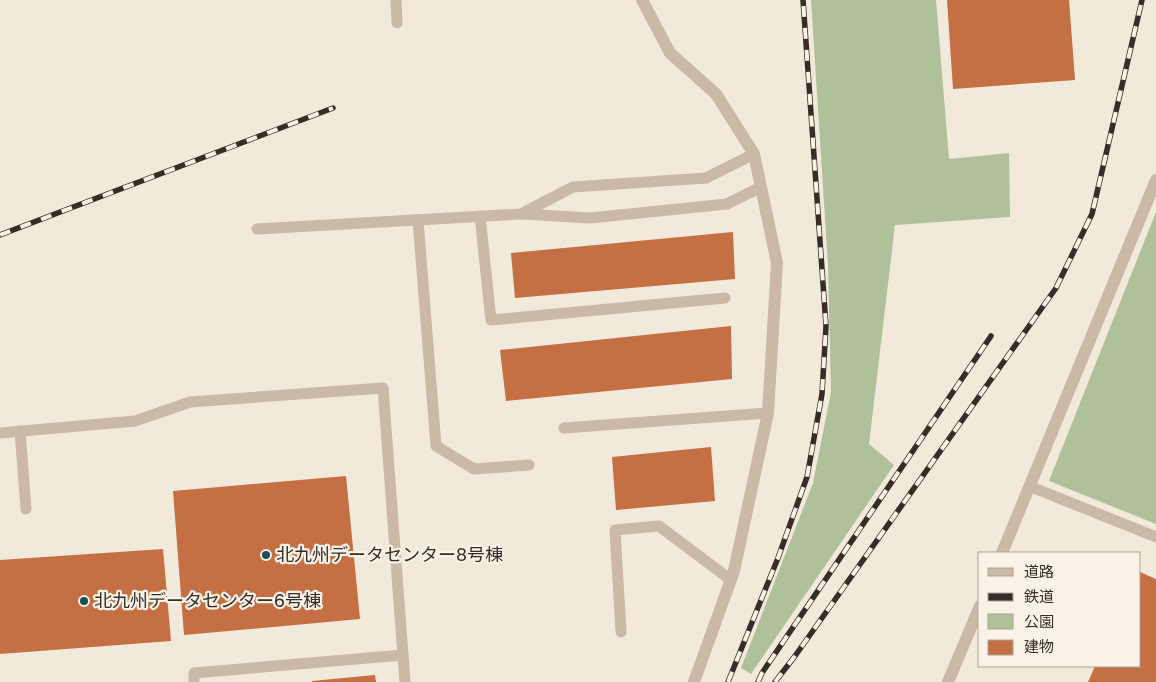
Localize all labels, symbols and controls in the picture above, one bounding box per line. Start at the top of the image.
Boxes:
place label: 北九州データセンター8号棟 [276,543,503,565]
marker: 北九州データセンター8号棟 [260,549,272,561]
legend [978,552,1141,667]
text: 道路 [1024,562,1054,580]
text: 鉄道 [1024,587,1054,605]
place label: 北九州データセンター6号棟 [94,589,321,611]
marker: 北九州データセンター6号棟 [78,595,90,607]
text: 公園 [1024,612,1054,630]
text: 建物 [1024,637,1054,655]

